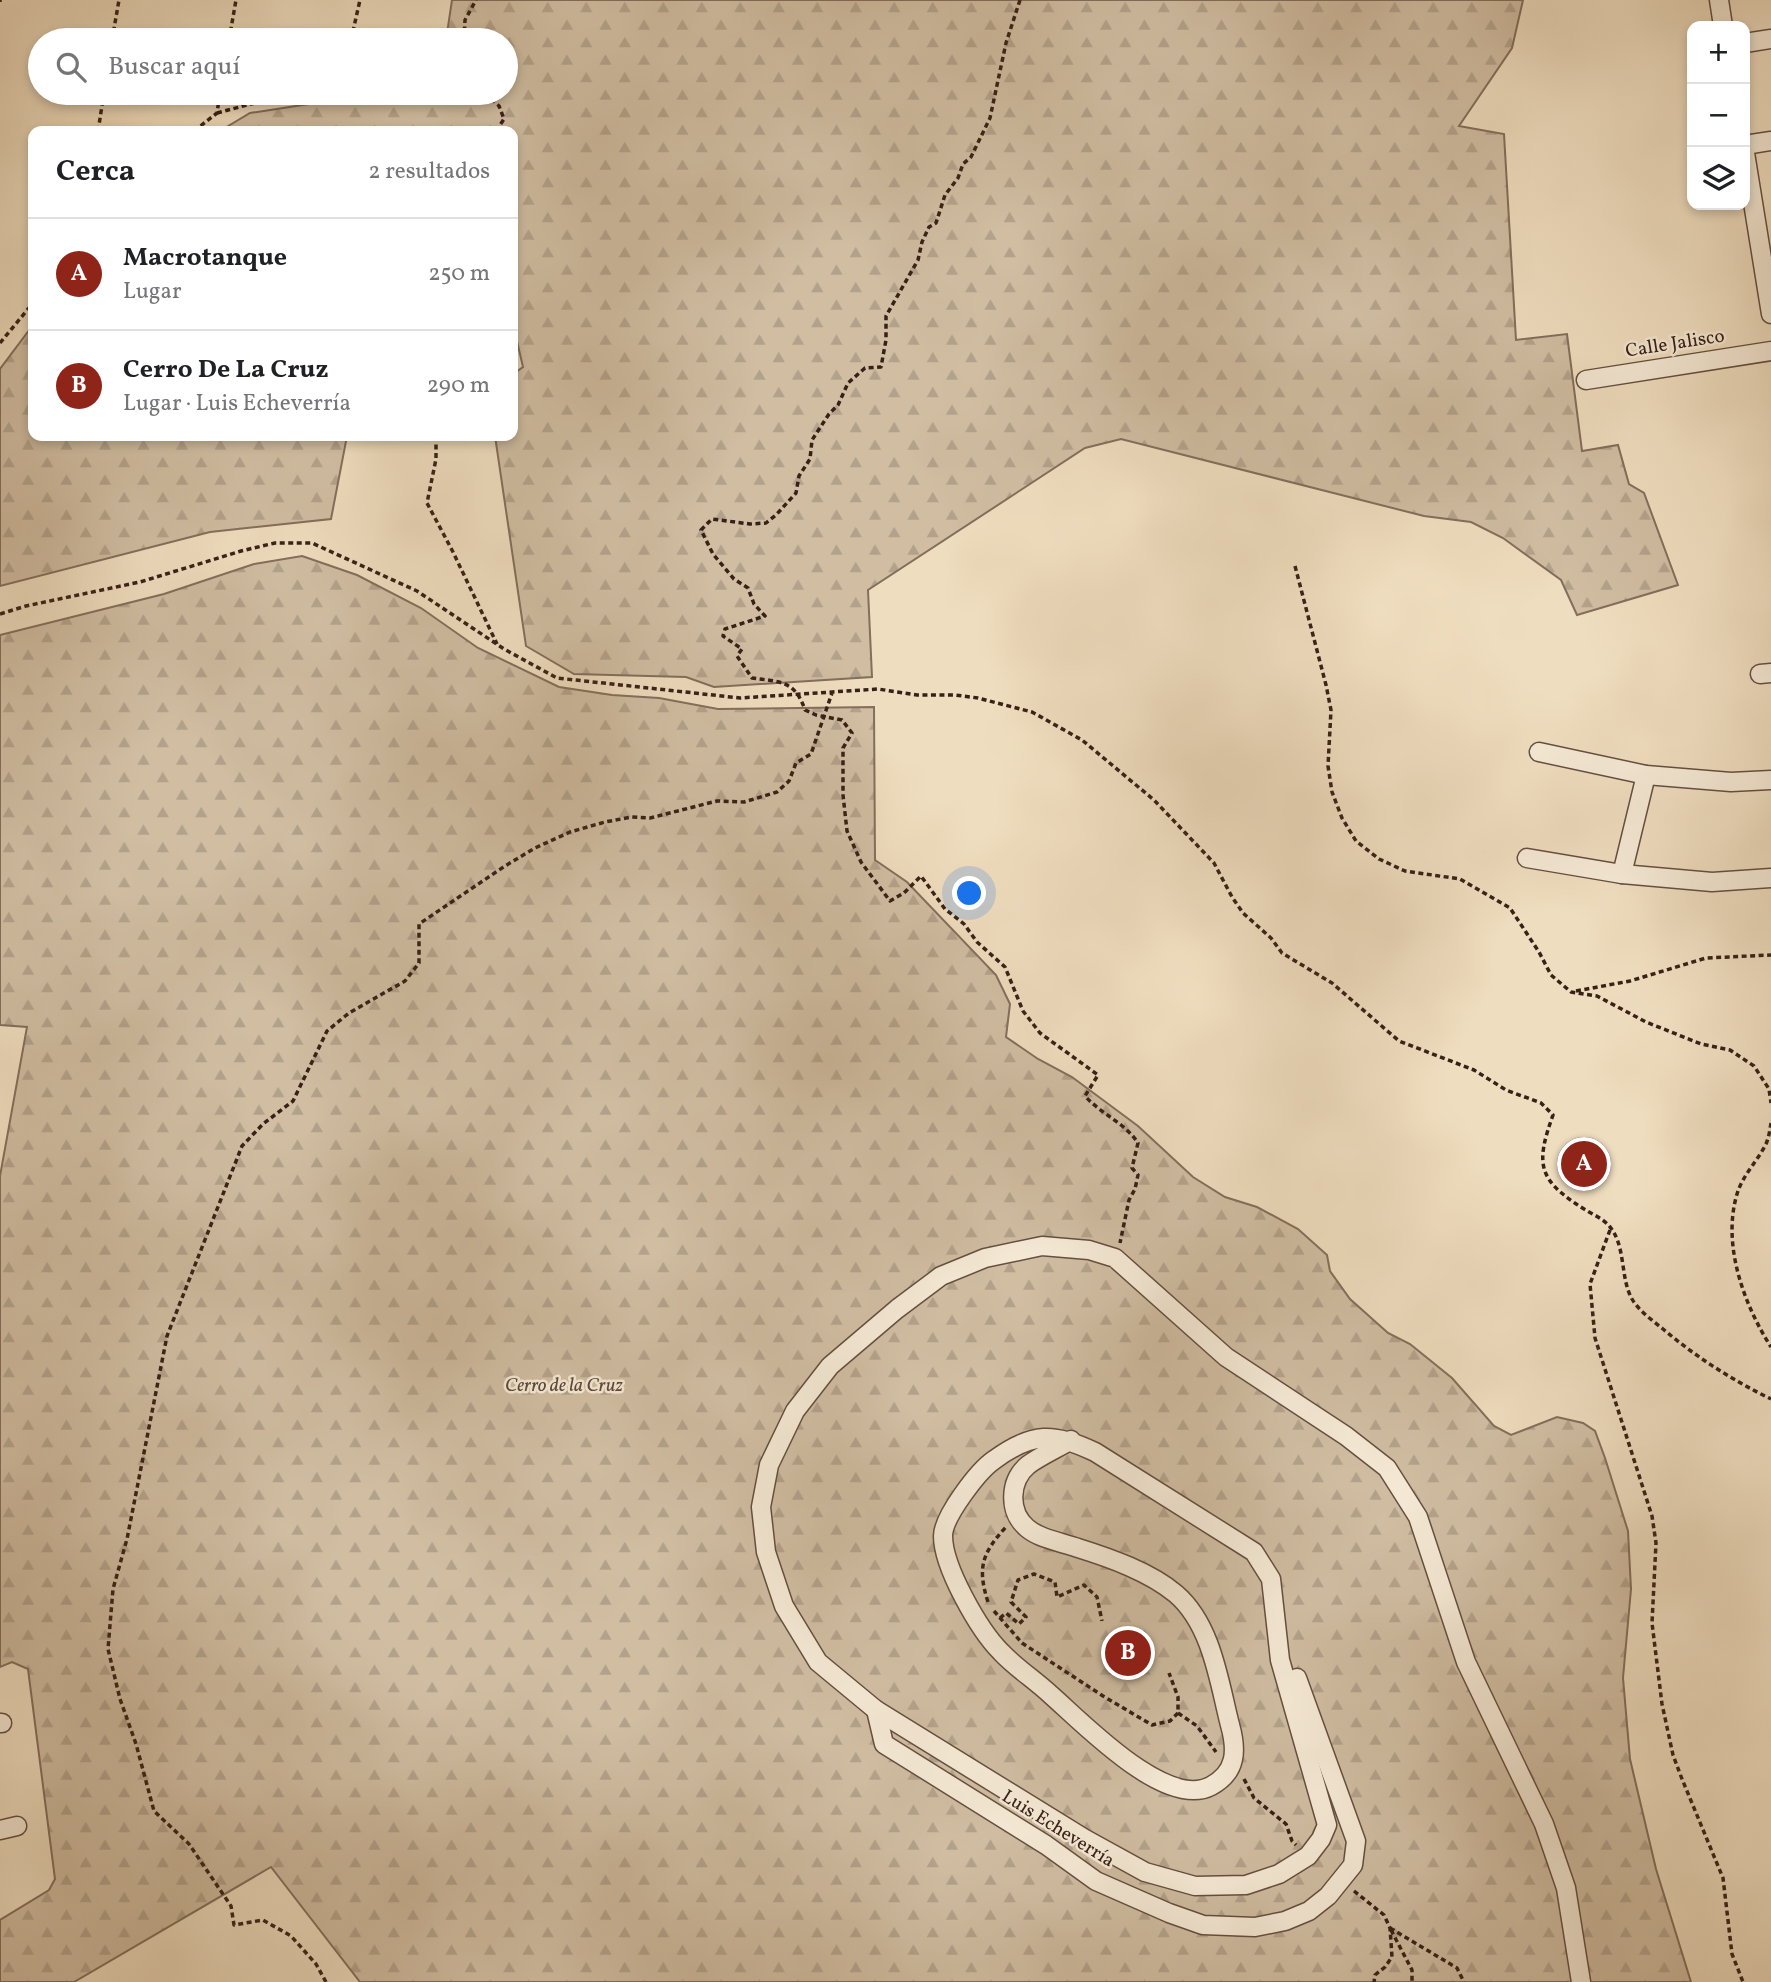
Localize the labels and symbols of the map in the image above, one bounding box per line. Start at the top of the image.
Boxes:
street label: Calle Jalisco [1624,323,1726,365]
your location [952,876,986,910]
pin: A [1561,1138,1607,1190]
park label: Cerro de la Cruz [505,1373,623,1399]
pin: B [1105,1627,1151,1679]
street label: Luis Echeverría [997,1784,1119,1874]

